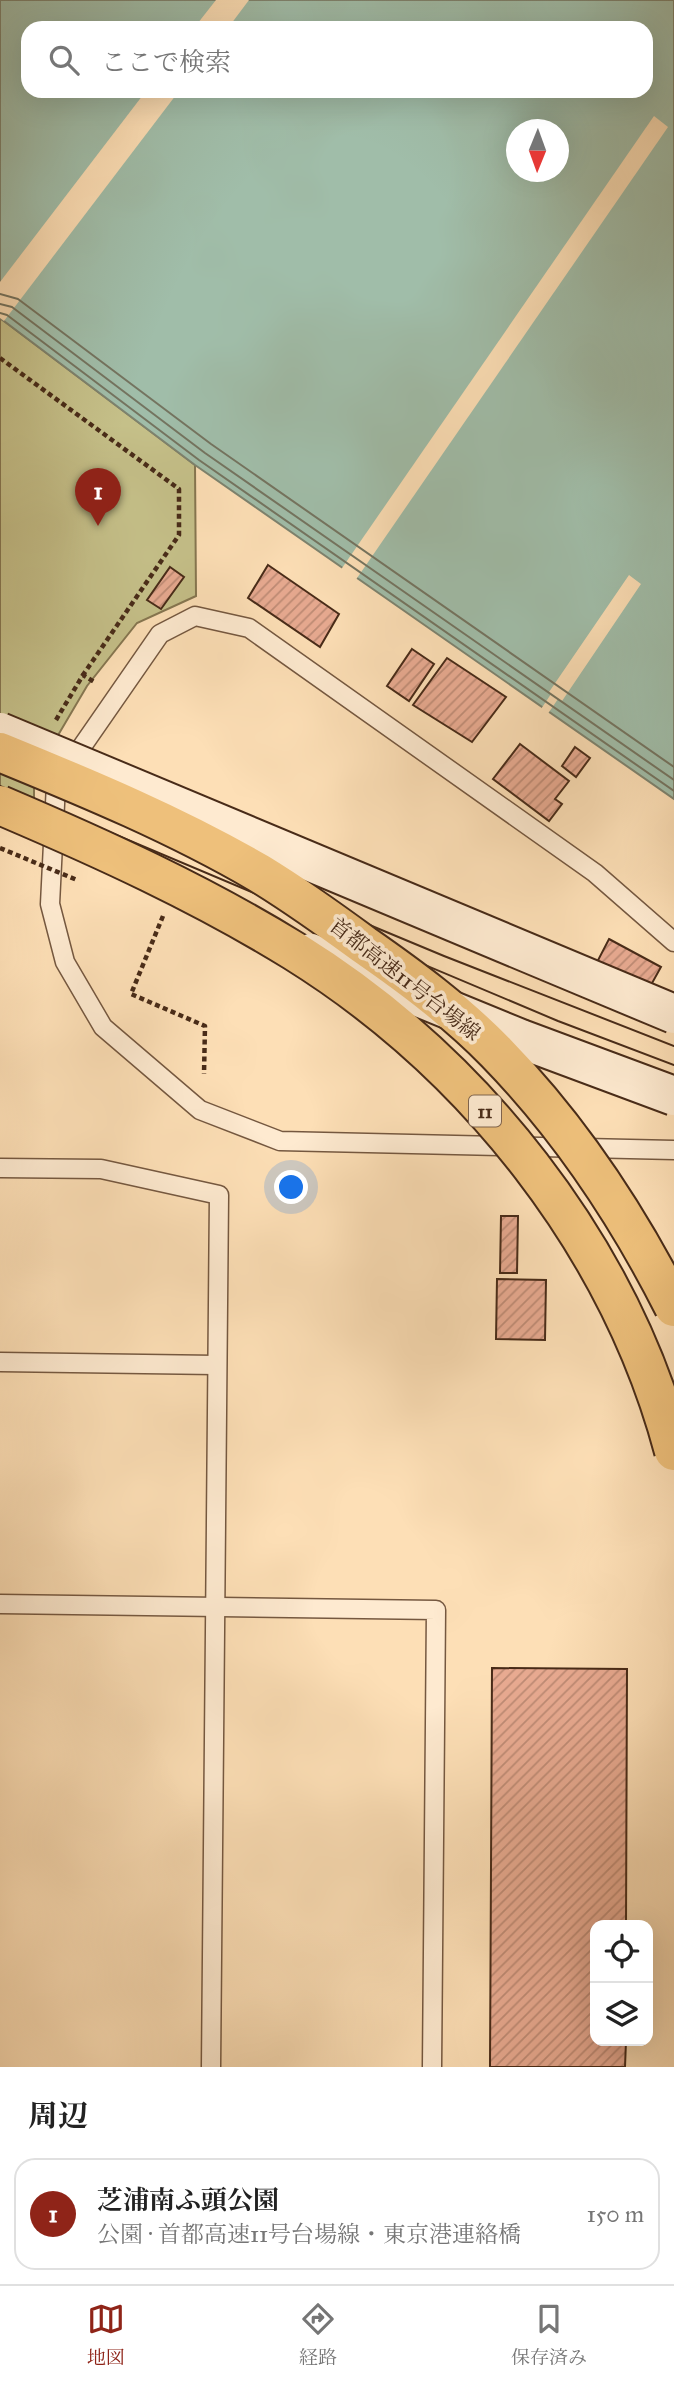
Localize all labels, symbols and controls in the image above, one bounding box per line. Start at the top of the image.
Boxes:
search box [21,21,653,98]
icon: search [45,41,83,79]
text: ここで検索 [101,46,231,78]
north arrow [506,119,569,182]
pin: 1 [75,468,121,526]
street label: 首都高速11号台場線 [324,912,486,1046]
road number: 11 [469,1096,501,1126]
your location [274,1170,308,1204]
map controls [590,1920,653,2046]
button: locate [590,1920,653,1983]
button: layers [590,1983,653,2046]
text: 周辺 [28,2098,88,2134]
text: 芝浦南ふ頭公園 [97,2184,279,2216]
text: 1 [48,2200,58,2228]
text: 150 m [587,2200,644,2228]
text: 公園 · 首都高速11号台場線・東京港連絡橋 [97,2220,521,2248]
tab: 地図 [87,2300,125,2369]
tab: 経路 [299,2300,337,2369]
tab: 保存済み [511,2300,587,2369]

